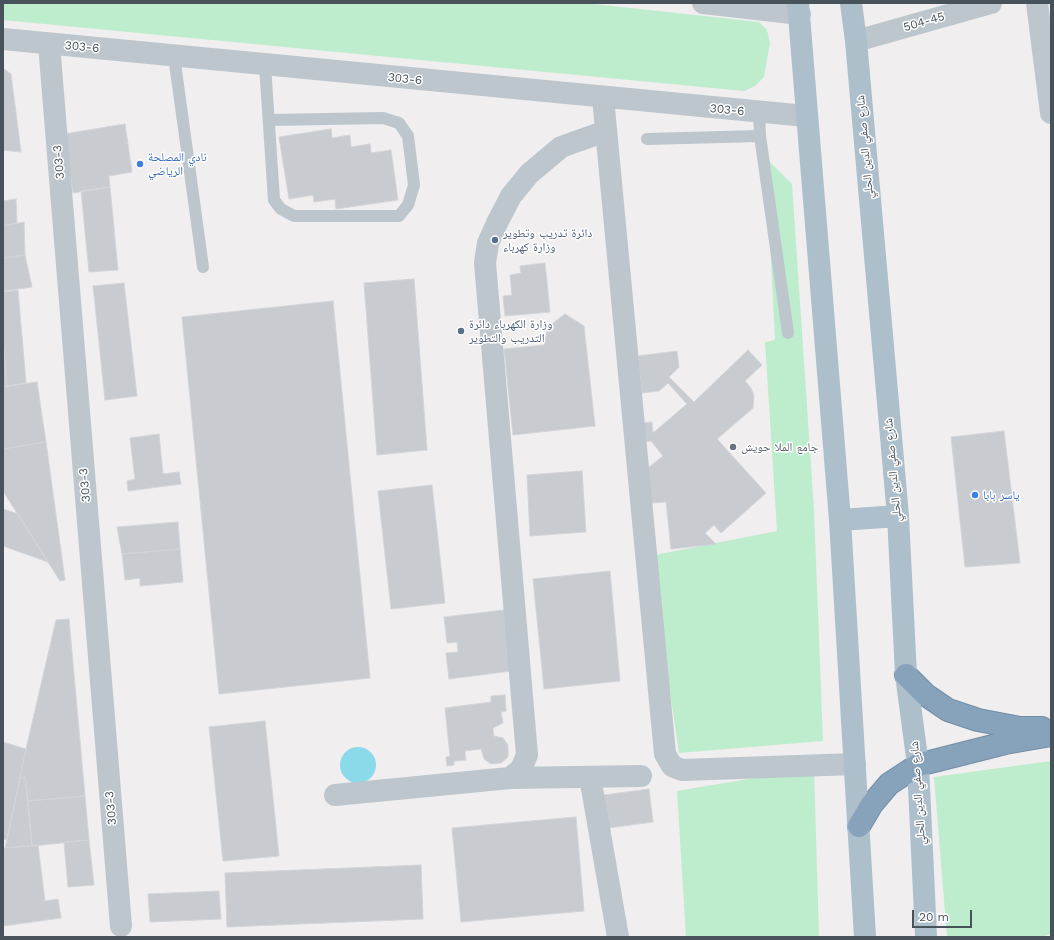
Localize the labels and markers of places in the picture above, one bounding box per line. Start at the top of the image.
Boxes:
place label: نادي المصلحة الرياضي [148,150,207,178]
marker: نادي المصلحة الرياضي [135,159,145,169]
place label: دائرة تدريب وتطوير وزارة كهرباء [503,226,592,254]
marker: دائرة تدريب وتطوير وزارة كهرباء [490,235,500,245]
place label: وزارة الكهرباء دائرة التدريب والتطوير [469,317,553,345]
marker: وزارة الكهرباء دائرة التدريب والتطوير [456,326,466,336]
place label: جامع الملا حويش [741,440,818,454]
marker: جامع الملا حويش [728,442,738,452]
place label: ياسر بابا [983,488,1020,502]
marker: ياسر بابا [970,490,980,500]

